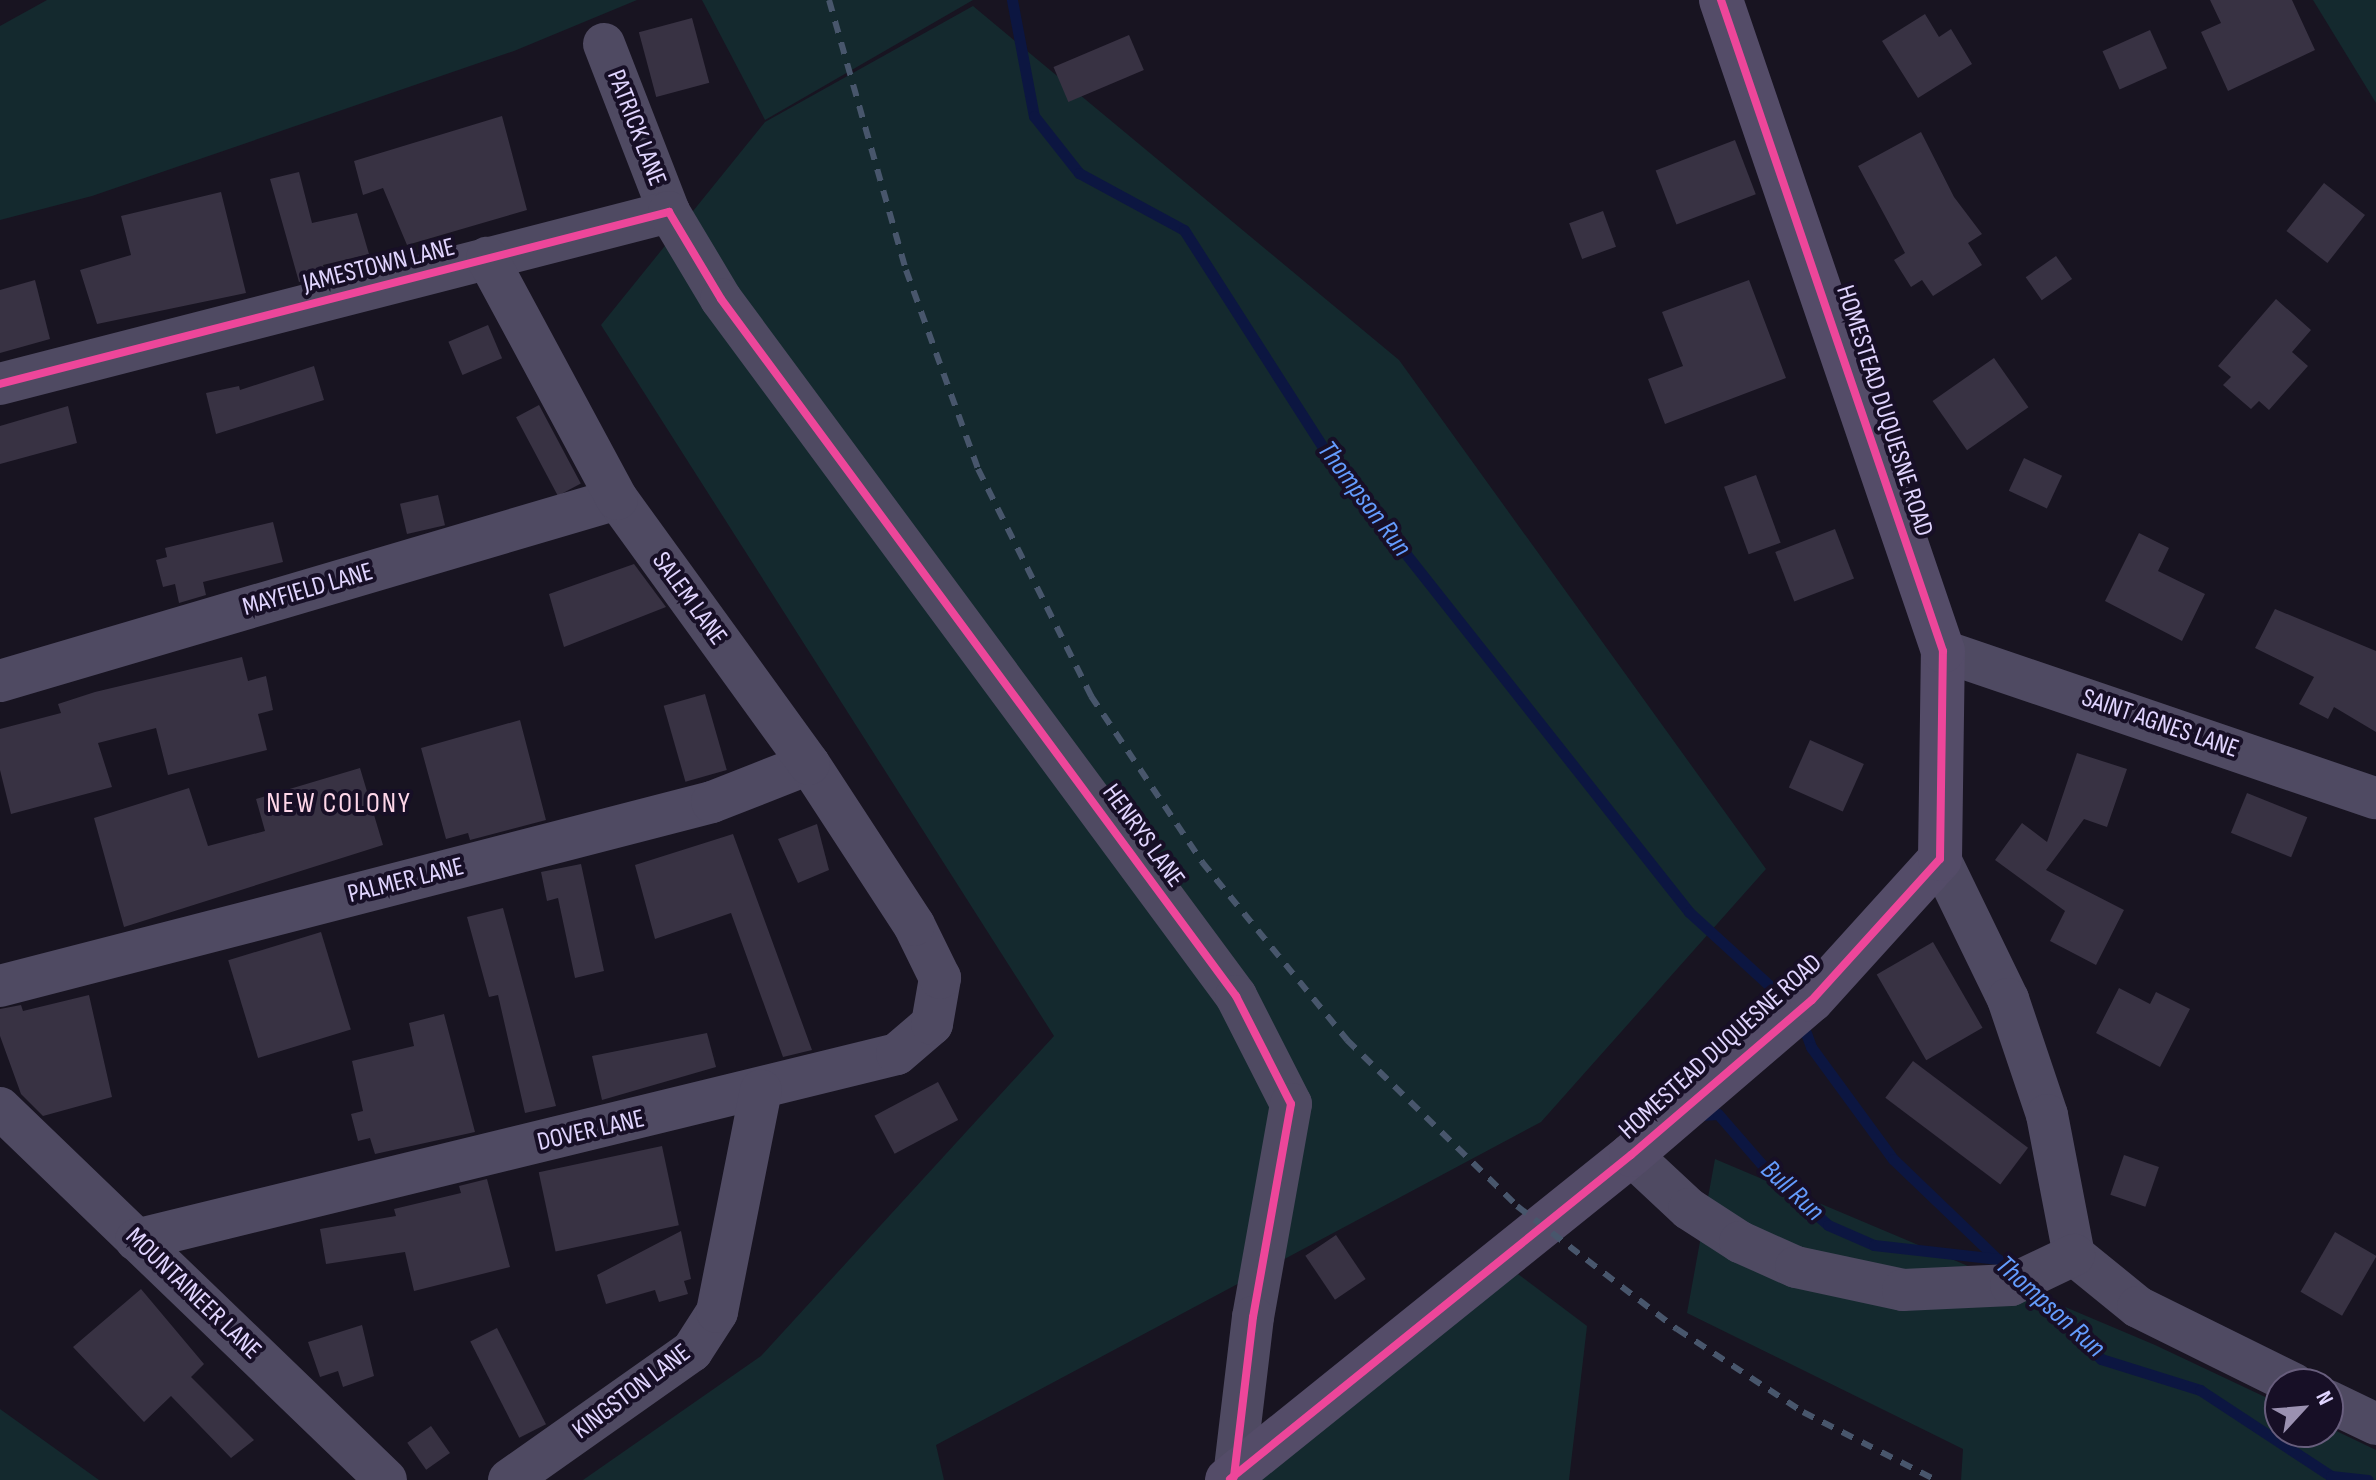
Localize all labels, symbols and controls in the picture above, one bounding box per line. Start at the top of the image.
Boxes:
street label: PATRICK LANE [600,66,672,190]
street label: JAMESTOWN LANE [300,232,458,300]
street label: HOMESTEAD DUQUESNE ROAD [1829,282,1939,540]
water label: Thompson Run [1310,435,1418,563]
street label: SALEM LANE [645,546,733,652]
street label: MAYFIELD LANE [239,557,377,623]
street label: SAINT AGNES LANE [2078,683,2242,765]
street label: HENRYS LANE [1095,778,1191,894]
district label: NEW COLONY [266,787,412,821]
street label: PALMER LANE [345,852,467,910]
street label: HOMESTEAD DUQUESNE ROAD [1613,948,1829,1146]
street label: DOVER LANE [534,1104,648,1158]
water label: Bull Run [1753,1153,1831,1229]
street label: MOUNTAINEER LANE [119,1222,267,1366]
water label: Thompson Run [1988,1249,2112,1365]
street label: KINGSTON LANE [567,1338,697,1446]
north arrow [2264,1368,2344,1448]
text: N [2310,1387,2339,1409]

